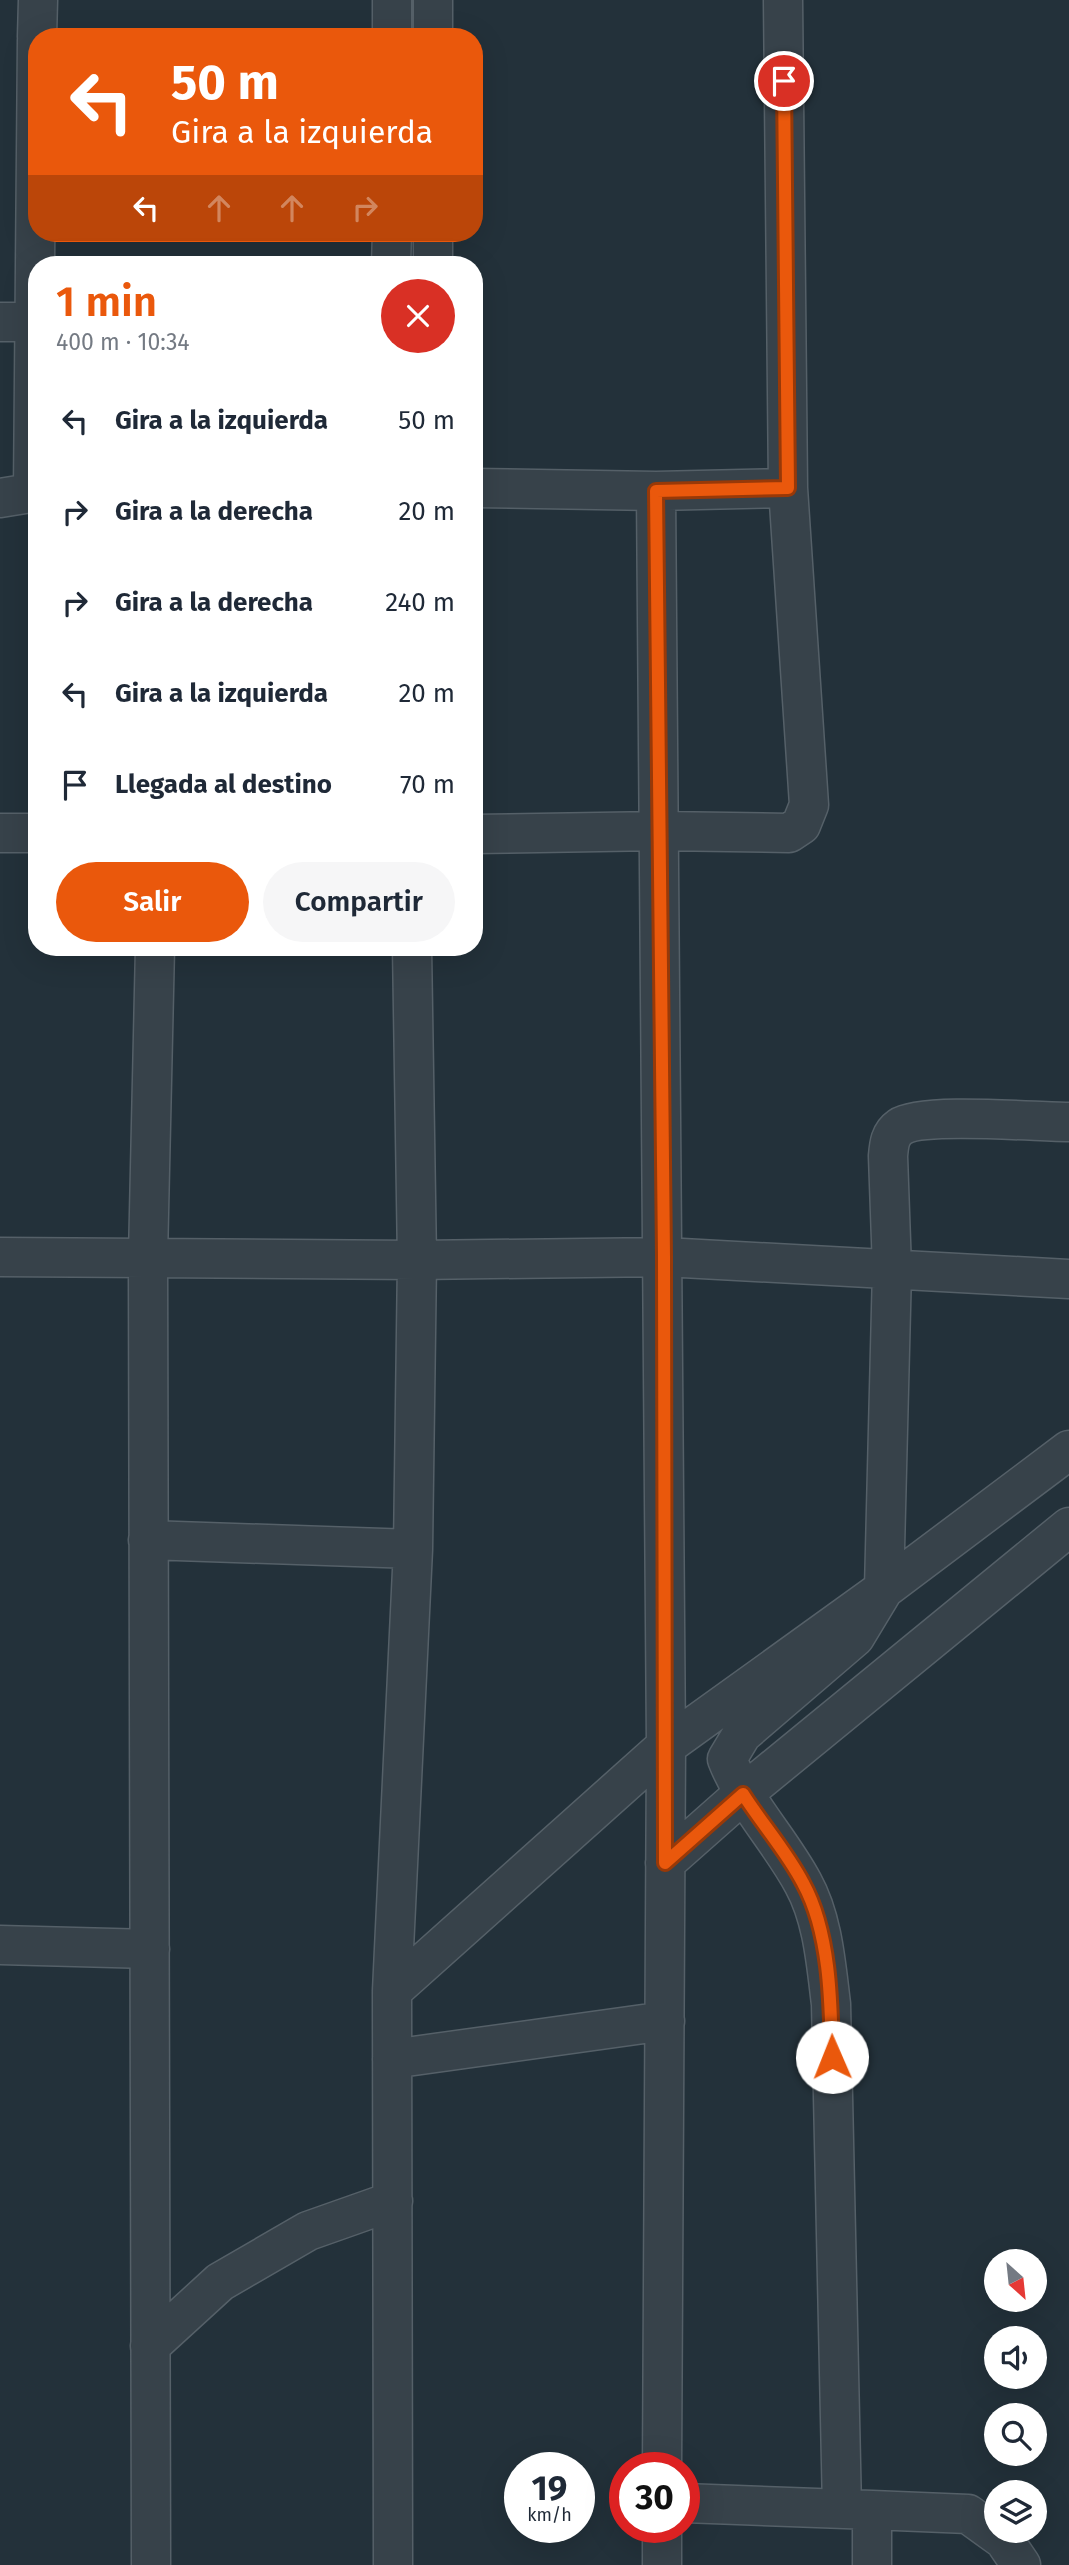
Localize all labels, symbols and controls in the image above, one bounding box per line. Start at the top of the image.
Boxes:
pin [754,51,814,111]
text: 50 m [171,53,279,112]
icon: left [56,56,147,147]
icon: arrive [765,62,803,100]
text: Gira a la izquierda [171,113,433,151]
icon: left [127,189,165,227]
icon: ahead [200,189,238,227]
icon: ahead [273,189,311,227]
icon: right [346,189,384,227]
text: 1 min [56,277,157,327]
button: close [381,279,455,353]
text: 400 m · 10:34 [56,328,190,356]
icon: left [56,402,94,440]
text: Gira a la izquierda [115,405,328,436]
text: 50 m [398,405,455,436]
icon: right [56,493,94,531]
text: Gira a la derecha [115,496,313,527]
text: 20 m [398,496,455,527]
icon: right [56,584,94,622]
text: Gira a la derecha [115,587,313,618]
text: 240 m [385,587,455,618]
icon: left [56,675,94,713]
text: Gira a la izquierda [115,678,328,709]
text: 20 m [398,678,455,709]
icon: arrive [56,766,94,804]
text: Llegada al destino [115,769,332,800]
text: 70 m [400,769,455,800]
button: Salir [56,862,249,942]
button: Compartir [263,862,455,942]
position arrow [795,2020,869,2094]
north arrow [984,2249,1046,2312]
map controls [984,2249,1047,2543]
button: sound [984,2326,1047,2389]
button: search [984,2403,1047,2466]
speed limit sign: 30 [609,2452,700,2543]
text: 19 [532,2467,567,2509]
button: layers [984,2480,1047,2543]
text: km/h [527,2504,572,2526]

